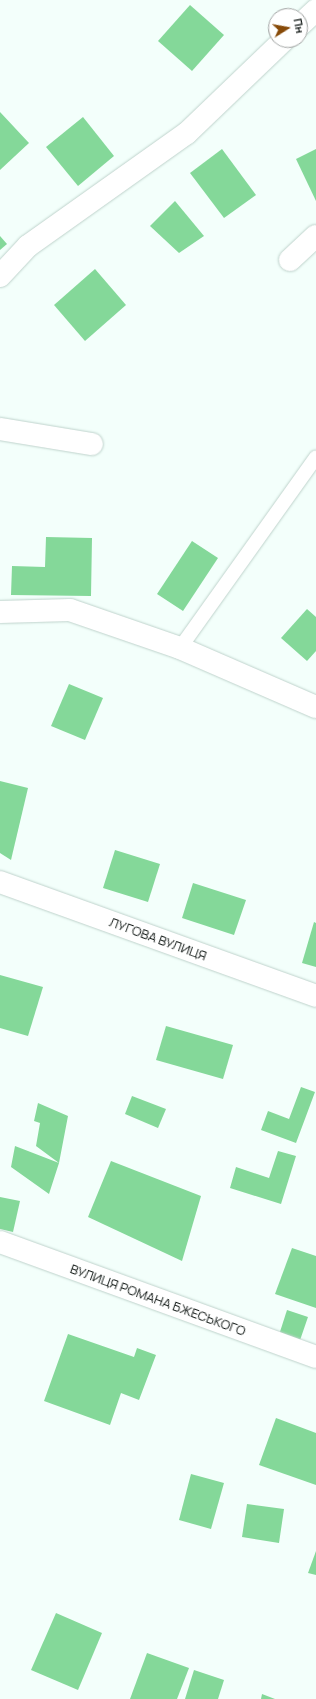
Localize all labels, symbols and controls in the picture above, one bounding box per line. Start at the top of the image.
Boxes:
north arrow [268,8,308,48]
text: Пн [291,17,308,35]
street label: ЛУГОВА ВУЛИЦЯ [107,914,209,964]
street label: ВУЛИЦЯ РОМАНА БЖЕСЬКОГО [68,1261,248,1339]

